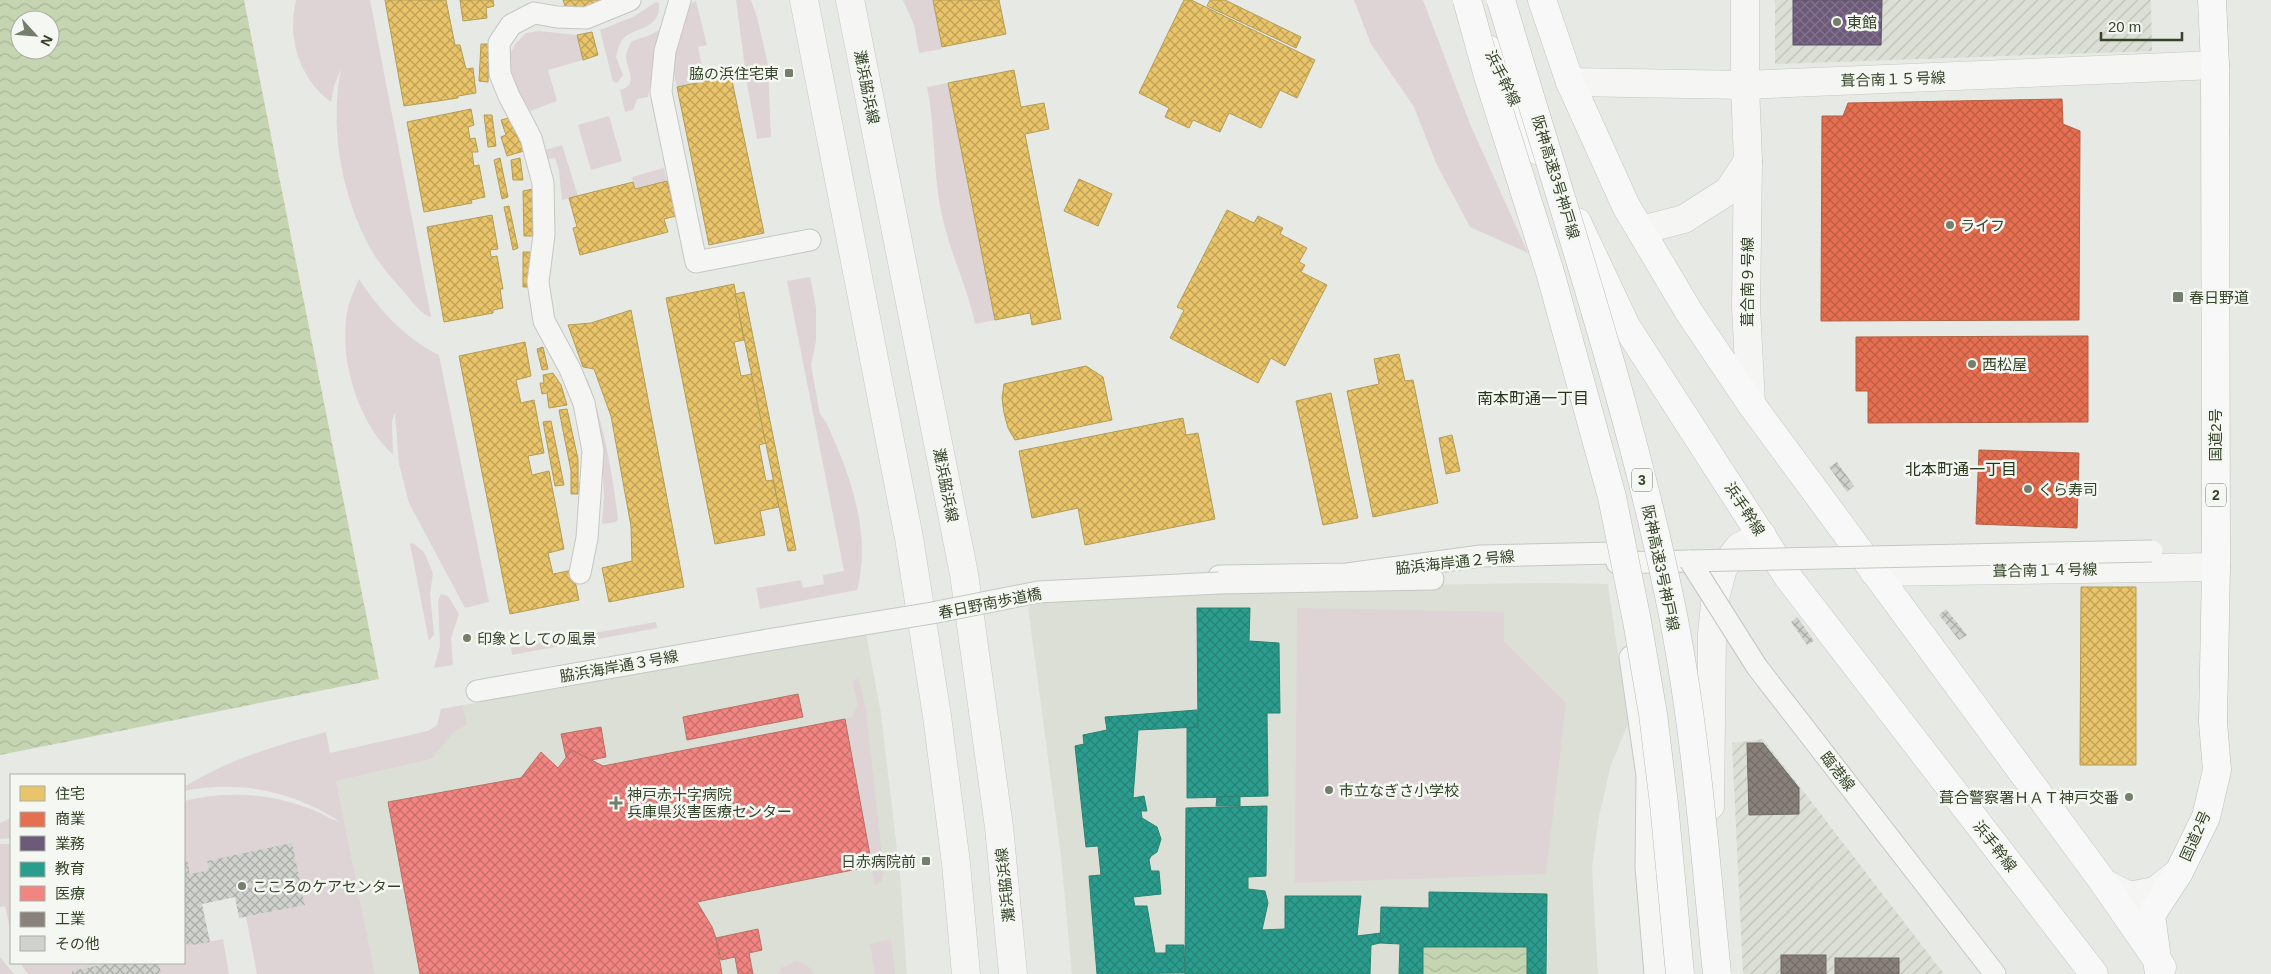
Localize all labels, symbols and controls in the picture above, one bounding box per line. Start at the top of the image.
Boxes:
north arrow [10,10,60,60]
scale bar [2101,10,2182,42]
place label: 東館 [1847,14,1877,31]
marker: 東館 [1831,16,1843,28]
text: 20 m [2108,18,2141,35]
text: N [37,33,56,49]
street label: 浜手幹線 [1482,47,1524,109]
street label: 灘浜脇浜線 [851,49,883,125]
place label: 脇の浜住宅東 [689,65,779,82]
marker: 脇の浜住宅東 [783,67,795,79]
street label: 葺合南１５号線 [1840,69,1946,89]
street label: 阪神高速3号神戸線 [1529,113,1583,241]
place label: ライフ [1960,217,2005,234]
marker: ライフ [1944,219,1956,231]
street label: 葺合南９号線 [1739,237,1756,327]
place label: 春日野道 [2189,289,2249,306]
marker: 春日野道 [2171,290,2185,304]
place label: 西松屋 [1982,356,2027,373]
marker: 西松屋 [1966,358,1978,370]
district label: 南本町通一丁目 [1477,390,1589,407]
street label: 国道2号 [2207,408,2224,462]
street label: 灘浜脇浜線 [930,447,962,523]
district label: 北本町通一丁目 [1905,461,2017,478]
road number: 3 [1632,468,1652,492]
street label: 浜手幹線 [1722,479,1768,539]
place label: くら寿司 [2038,481,2098,498]
marker: くら寿司 [2022,483,2034,495]
road number: 2 [2206,484,2226,506]
street label: 阪神高速3号神戸線 [1639,503,1683,633]
street label: 脇浜海岸通２号線 [1394,547,1516,577]
street label: 葺合南１４号線 [1992,561,2098,579]
street label: 春日野南歩道橋 [937,585,1043,621]
place label: 印象としての風景 [477,630,597,647]
marker: 印象としての風景 [461,632,473,644]
street label: 脇浜海岸通３号線 [558,647,680,685]
street label: 臨港線 [1817,748,1859,794]
legend [10,774,185,964]
place label: 市立なぎさ小学校 [1339,782,1459,799]
marker: 市立なぎさ小学校 [1323,784,1335,796]
text: 住宅 [55,785,85,802]
place label: 神戸赤十字病院 兵庫県災害医療センター [627,786,792,820]
place label: 葺合警察署ＨＡＴ神戸交番 [1939,789,2119,806]
marker: 葺合警察署ＨＡＴ神戸交番 [2123,791,2135,803]
marker: 神戸赤十字病院 兵庫県災害医療センター [609,796,623,810]
street label: 国道2号 [2176,808,2214,864]
text: 商業 [55,810,85,827]
street label: 浜手幹線 [1970,817,2020,875]
text: 業務 [55,835,85,852]
street label: 灘浜脇浜線 [993,847,1017,923]
place label: 日赤病院前 [841,853,916,870]
marker: 日赤病院前 [920,855,932,867]
text: 教育 [55,860,85,877]
place label: こころのケアセンター [252,878,402,895]
marker: こころのケアセンター [236,880,248,892]
text: 医療 [55,885,85,902]
text: 工業 [55,910,85,927]
text: その他 [55,935,100,952]

